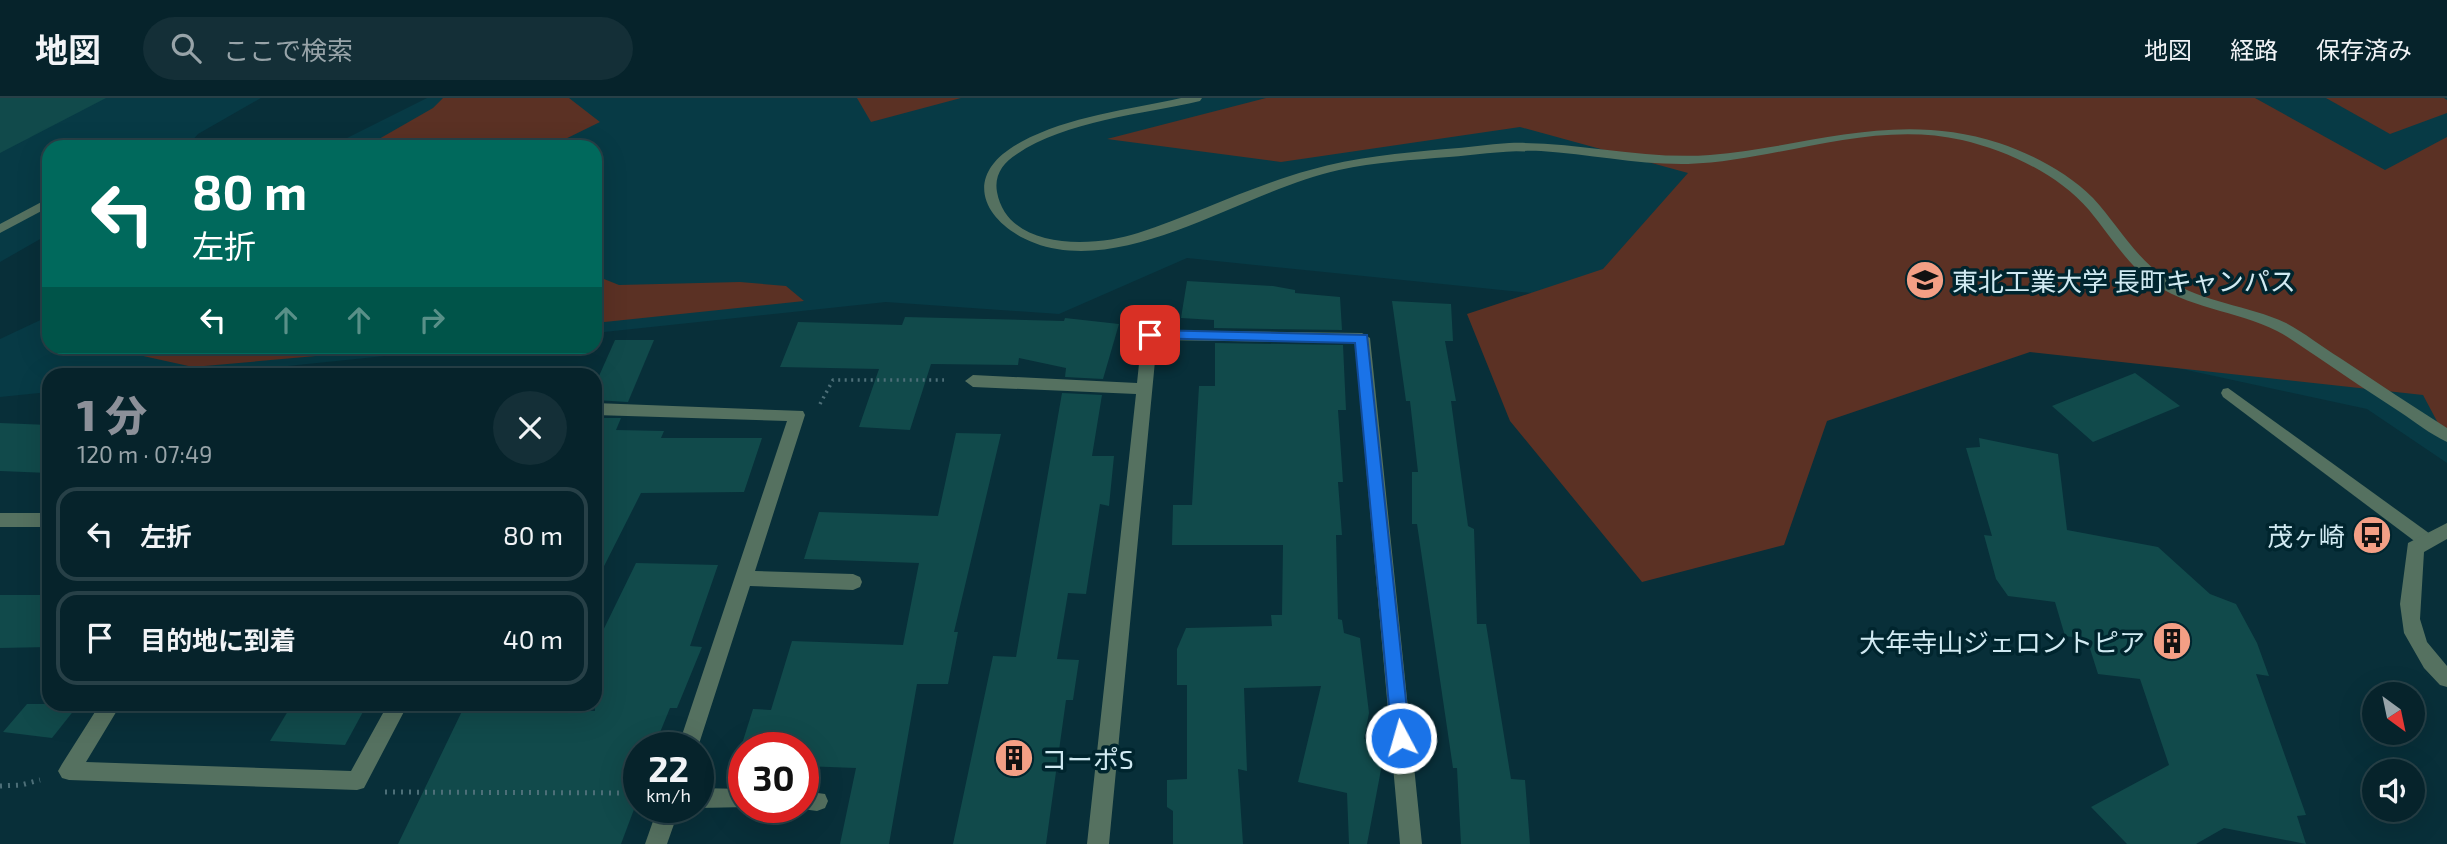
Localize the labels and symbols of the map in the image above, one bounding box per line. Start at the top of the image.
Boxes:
school or university icon: 東北工業大学 長町キャンパス [1904,259,1946,301]
place label: 東北工業大学 長町キャンパス [1952,265,2296,296]
pin [1120,305,1180,365]
bus stop icon: 茂ヶ崎 [2351,514,2393,556]
place label: 茂ヶ崎 [2267,520,2345,551]
building icon: 大年寺山ジェロントピア [2151,620,2193,662]
place label: 大年寺山ジェロントピア [1859,626,2145,657]
north arrow [2362,682,2426,746]
position arrow [1364,701,1438,775]
speed limit sign: 30 [728,732,819,823]
building icon: コーポS [993,737,1035,779]
place label: コーポS [1041,743,1134,774]

